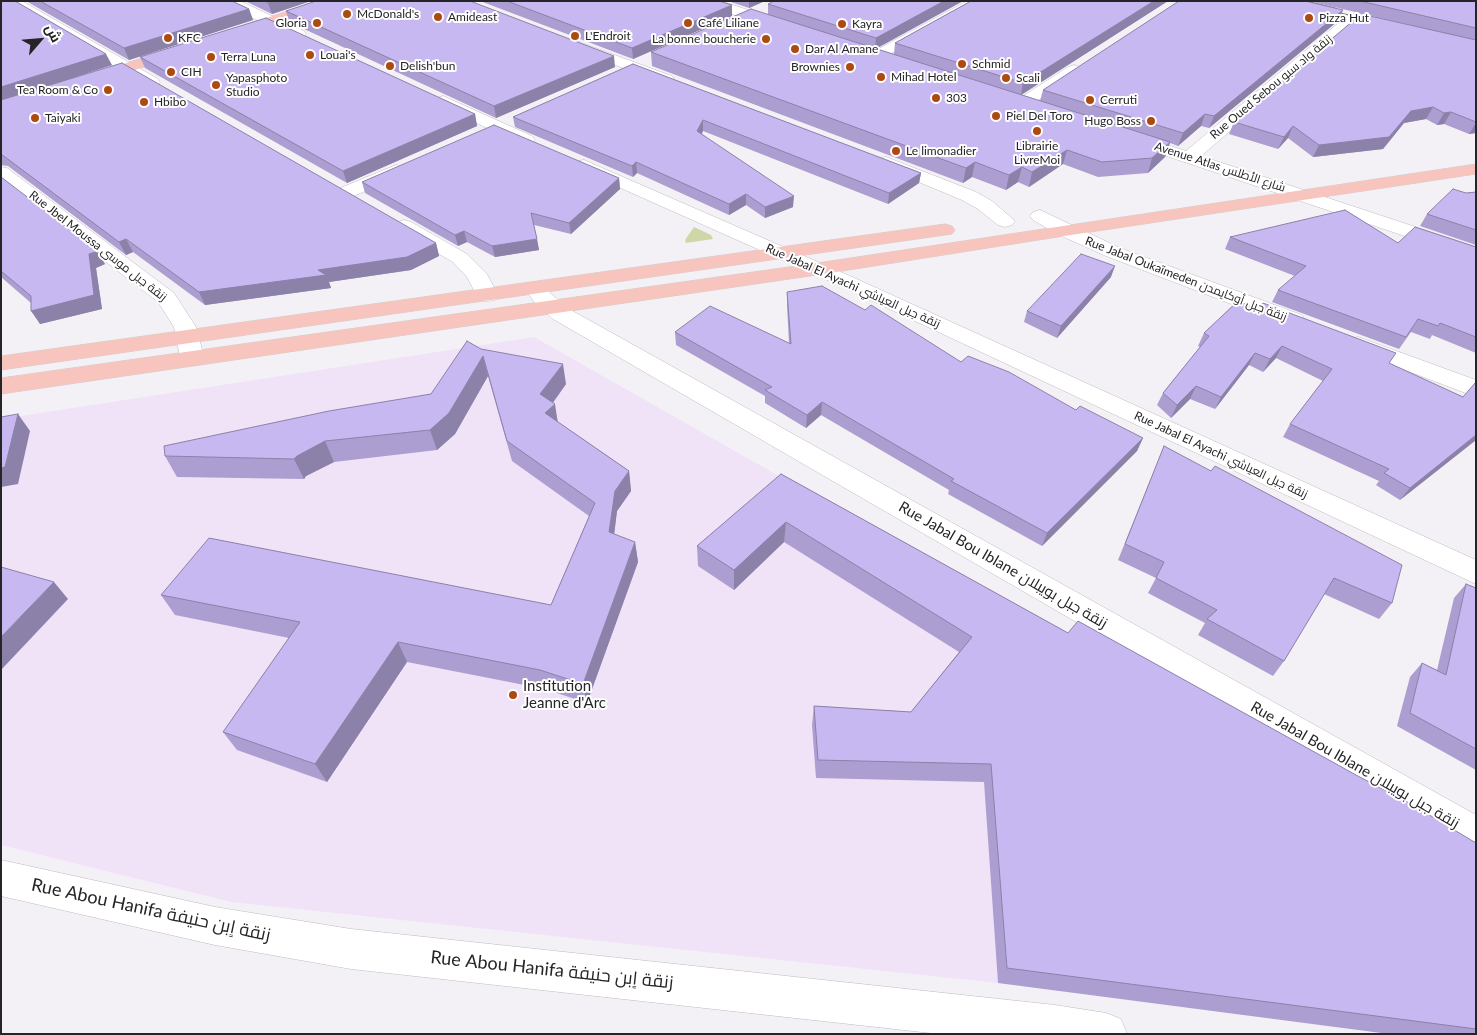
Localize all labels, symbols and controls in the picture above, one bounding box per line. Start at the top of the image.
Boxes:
place label: McDonald's [357,7,419,21]
marker: McDonald's [341,8,353,20]
place label: Amideast [448,10,497,24]
marker: Amideast [432,11,444,23]
place label: Pizza Hut [1319,11,1369,25]
marker: Pizza Hut [1303,12,1315,24]
north arrow [15,15,65,65]
place label: Gloria [275,16,307,30]
place label: Café Liliane [698,16,759,30]
marker: Gloria [311,17,323,29]
marker: Café Liliane [682,17,694,29]
place label: Kayra [852,17,882,31]
marker: Kayra [836,18,848,30]
text: ش [42,21,65,45]
place label: L'Endroit [585,29,631,43]
marker: L'Endroit [569,30,581,42]
place label: KFC [178,31,201,45]
marker: KFC [162,32,174,44]
place label: La bonne boucherie [652,32,756,46]
street label: Rue Oued Sebou زنقة واد سبو [1207,32,1335,142]
marker: La bonne boucherie [760,33,772,45]
place label: Dar Al Amane [805,42,878,56]
marker: Dar Al Amane [789,43,801,55]
place label: Louai's [320,48,356,62]
marker: Louai's [304,49,316,61]
place label: Terra Luna [221,50,276,64]
marker: Terra Luna [205,51,217,63]
place label: Schmid [972,57,1010,71]
marker: Schmid [956,58,968,70]
place label: Delish'bun [400,59,455,73]
marker: Delish'bun [384,60,396,72]
place label: Brownies [791,60,840,74]
marker: Brownies [844,61,856,73]
place label: CIH [181,65,202,79]
marker: CIH [165,66,177,78]
place label: Mihad Hotel [891,70,956,84]
place label: Yapasphoto Studio [226,71,287,99]
marker: Mihad Hotel [875,71,887,83]
place label: Scali [1016,71,1040,85]
marker: Scali [1000,72,1012,84]
marker: Yapasphoto Studio [210,79,222,91]
place label: Tea Room & Co [17,83,98,97]
marker: Tea Room & Co [102,84,114,96]
place label: 303 [946,91,967,105]
marker: 303 [930,92,942,104]
place label: Cerruti [1100,93,1137,107]
marker: Cerruti [1084,94,1096,106]
place label: Hbibo [154,95,186,109]
marker: Hbibo [138,96,150,108]
place label: Piel Del Toro [1006,109,1073,123]
marker: Piel Del Toro [990,110,1002,122]
place label: Taiyaki [45,111,81,125]
marker: Taiyaki [29,112,41,124]
place label: Hugo Boss [1084,114,1141,128]
marker: Hugo Boss [1145,115,1157,127]
marker: Librairie LivreMoi [1031,125,1043,137]
place label: Librairie LivreMoi [1014,139,1060,167]
street label: Avenue Atlas شارع الأطلس [1153,139,1287,195]
place label: Le limonadier [906,144,976,158]
marker: Le limonadier [890,145,902,157]
street label: Rue Jbel Moussa زنقة جبل موسى [26,188,170,304]
street label: Rue Jabal Oukaïmeden زنقة جبل أوكايمدن [1083,234,1289,324]
street label: Rue Jabal El Ayachi زنقة جبل العياشي [763,241,943,331]
street label: Rue Jabal El Ayachi زنقة جبل العياشي [1132,408,1310,502]
street label: Rue Jabal Bou Iblane زنقة جبل بويبلان [895,498,1111,632]
place label: Institution Jeanne d'Arc [523,677,606,712]
marker: Institution Jeanne d'Arc [507,689,519,701]
street label: Rue Jabal Bou Iblane زنقة جبل بويبلان [1247,698,1463,832]
street label: Rue Abou Hanifa زنقة اٍبن حنيفة [29,874,273,946]
street label: Rue Abou Hanifa زنقة اٍبن حنيفة [429,947,675,993]

